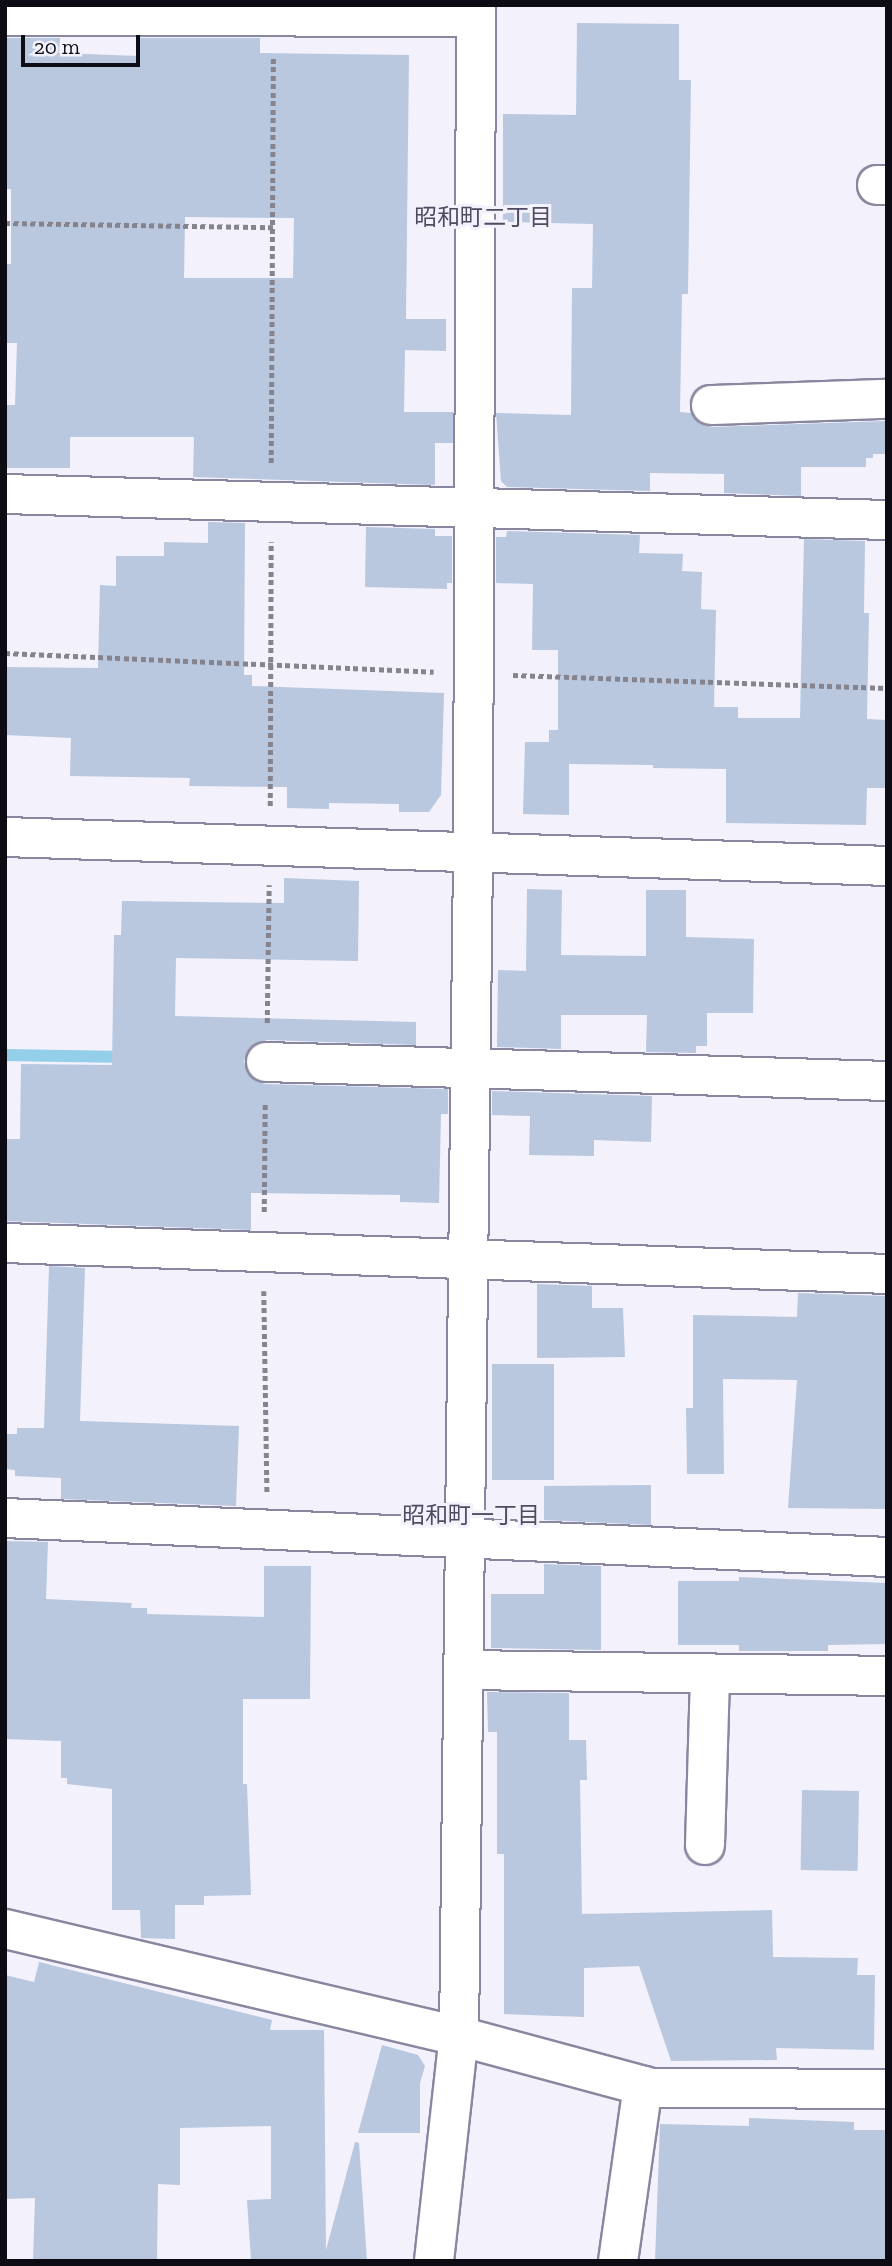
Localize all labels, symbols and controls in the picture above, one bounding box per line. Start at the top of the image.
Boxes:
scale bar [24,21,144,65]
text: 20 m [34,34,80,59]
district label: 昭和町二丁目 [414,203,552,231]
district label: 昭和町一丁目 [402,1501,540,1529]

